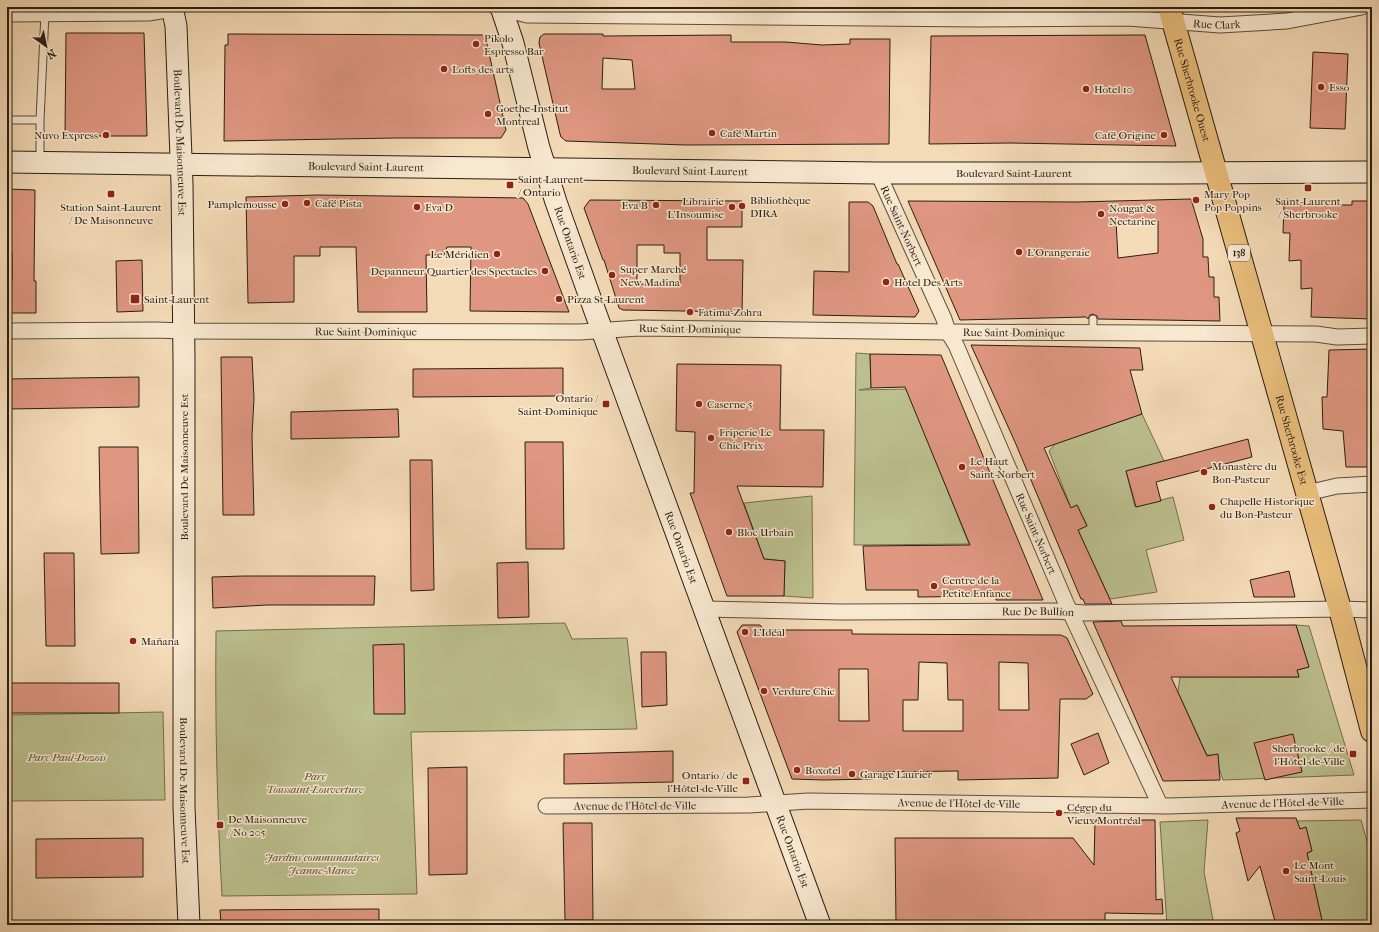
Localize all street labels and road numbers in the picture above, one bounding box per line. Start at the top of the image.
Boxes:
street label: Rue Clark [1192,16,1241,32]
street label: Rue Sherbrooke Ouest [1172,37,1213,143]
street label: Boulevard De Maisonneuve Est [171,69,189,216]
street label: Boulevard Saint-Laurent [308,159,424,174]
street label: Boulevard Saint-Laurent [632,163,748,178]
street label: Boulevard Saint-Laurent [956,167,1072,180]
street label: Rue Saint-Norbert [878,183,926,268]
street label: Rue Ontario Est [552,205,590,281]
road number: 138 [1228,245,1250,261]
street label: Rue Saint-Dominique [639,321,742,336]
street label: Rue Saint-Dominique [315,325,418,338]
street label: Rue Saint-Dominique [963,326,1065,339]
street label: Rue Sherbrooke Est [1273,393,1311,487]
street label: Boulevard De Maisonneuve Est [178,394,191,540]
street label: Rue Saint-Norbert [1013,491,1059,576]
street label: Rue Ontario Est [662,509,701,585]
street label: Rue De Bullion [1002,604,1075,619]
street label: Boulevard De Maisonneuve Est [177,717,193,864]
street label: Avenue de l'Hôtel-de-Ville [1220,794,1345,811]
street label: Avenue de l'Hôtel-de-Ville [896,796,1021,810]
street label: Avenue de l'Hôtel-de-Ville [573,799,697,812]
street label: Rue Ontario Est [774,813,812,890]

